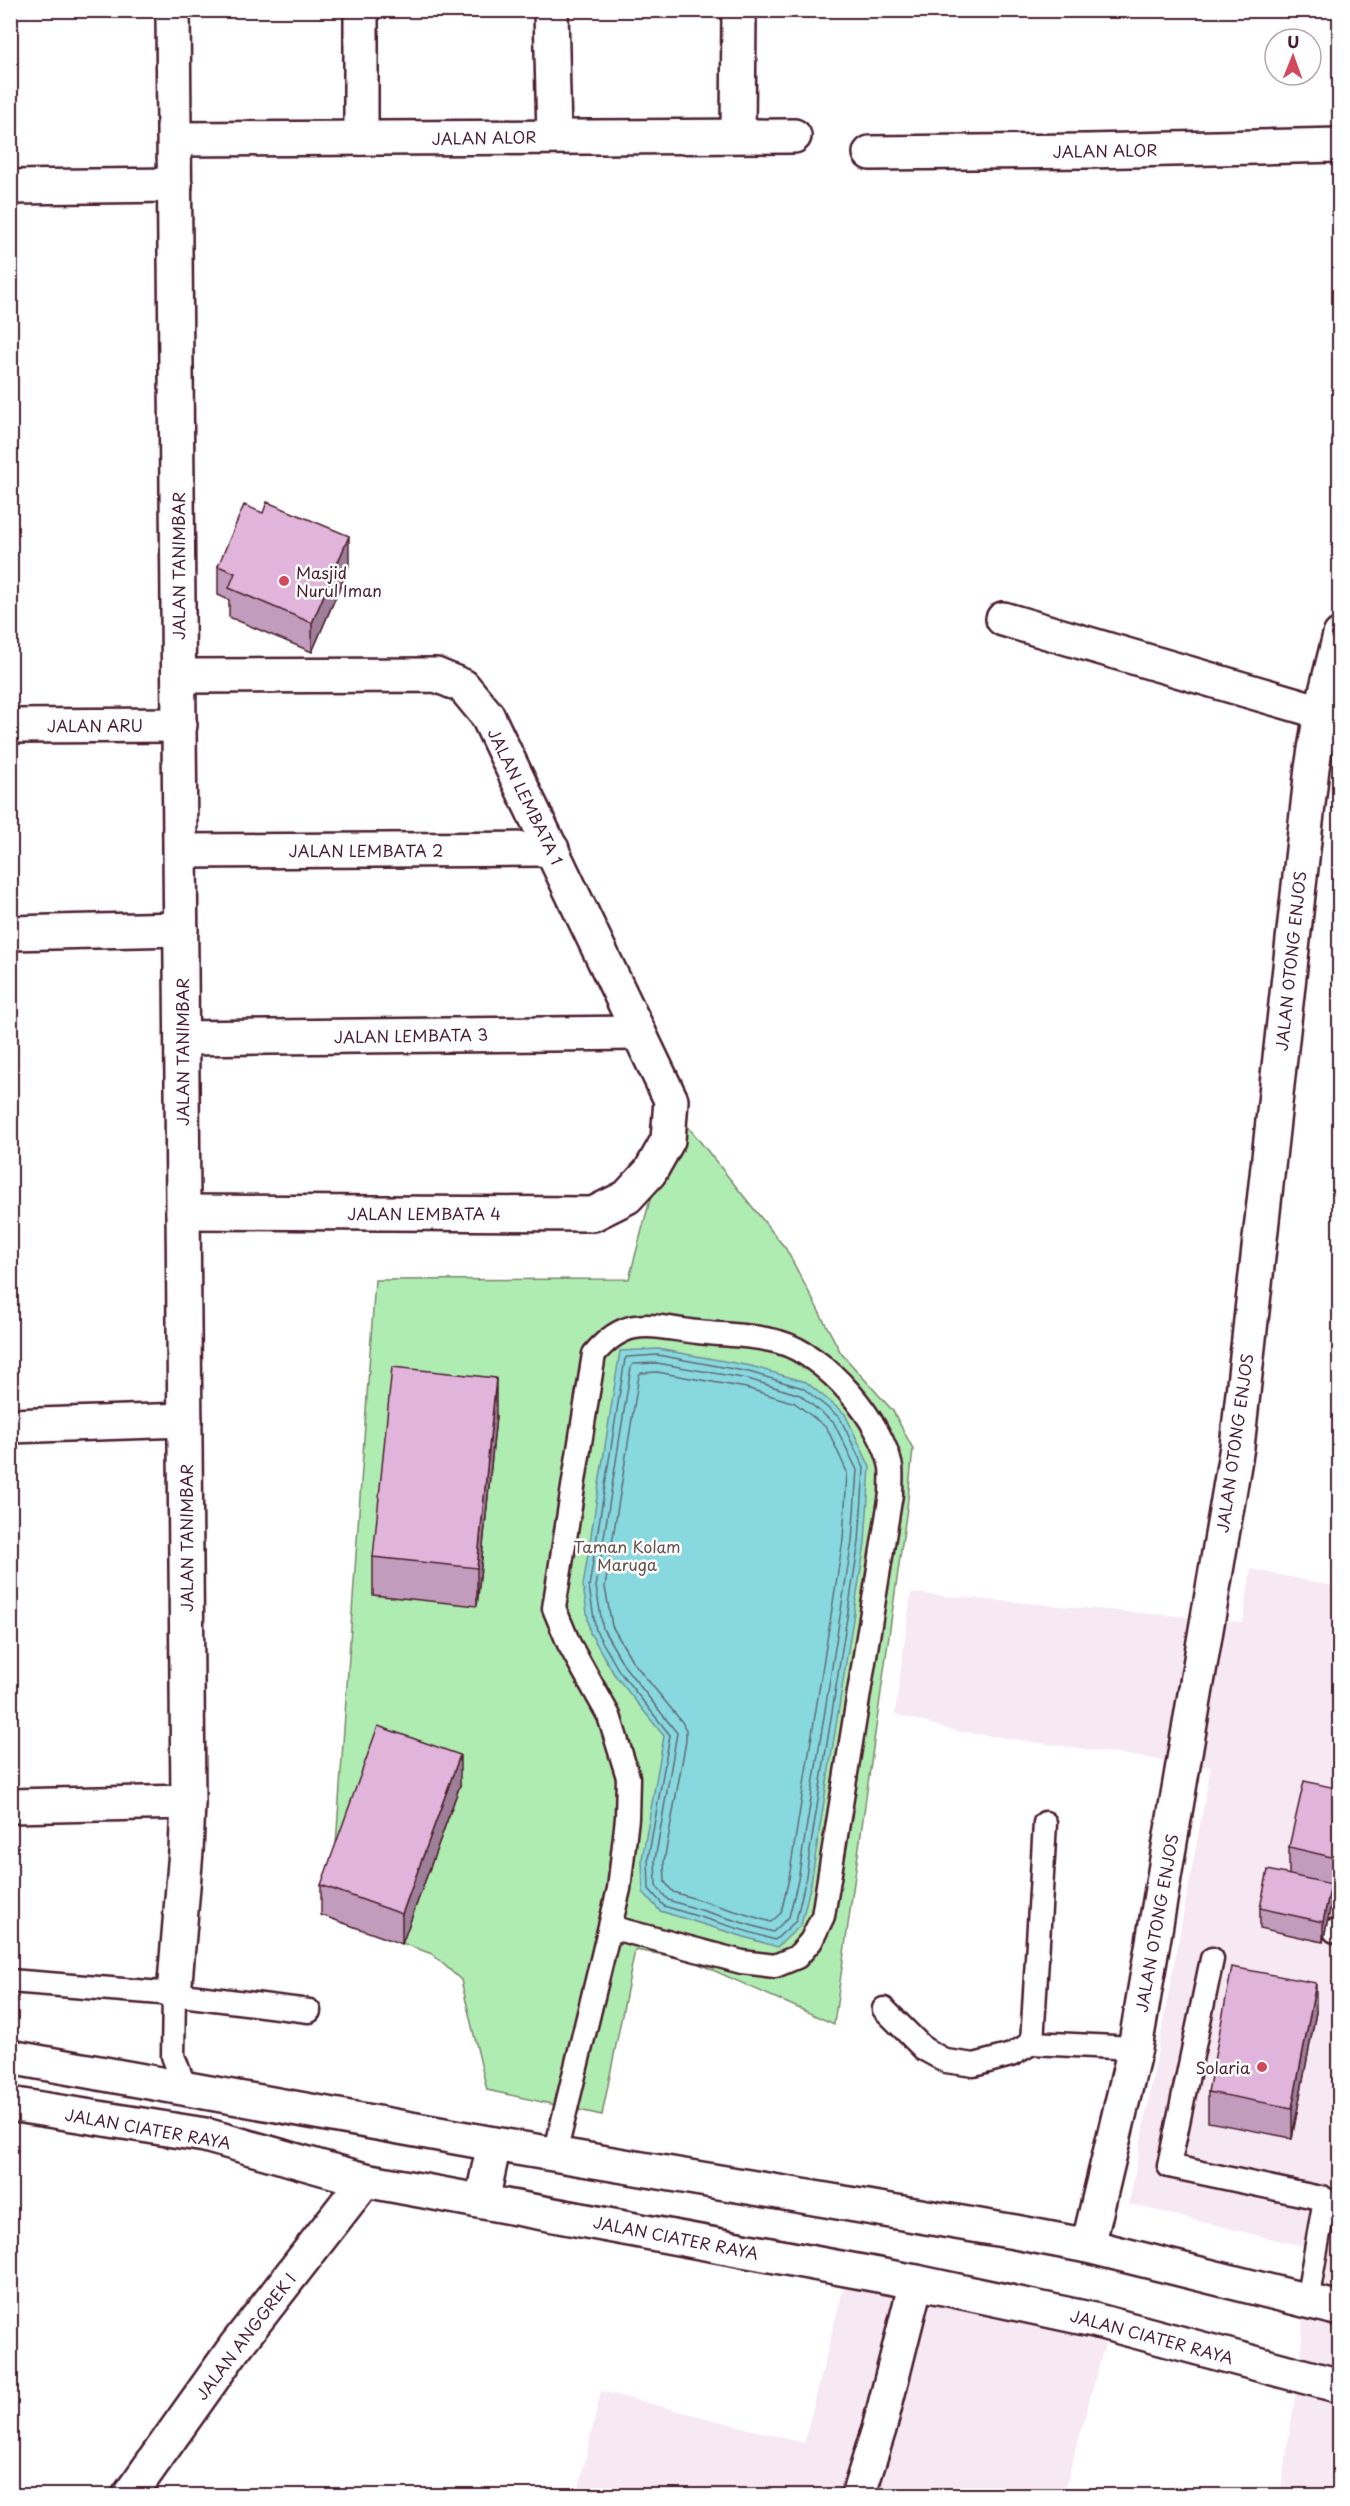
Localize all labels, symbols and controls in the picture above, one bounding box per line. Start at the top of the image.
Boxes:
north arrow [1263,27,1323,87]
text: U [1287,29,1300,53]
street label: JALAN ALOR [431,124,537,150]
street label: JALAN ALOR [1052,137,1158,163]
street label: JALAN TANIMBAR [166,492,190,640]
place label: Masjid Nurul Iman [296,560,382,602]
marker: Masjid Nurul Iman [277,574,291,588]
street label: JALAN ARU [47,713,143,737]
street label: JALAN LEMBATA 1 [483,724,569,868]
street label: JALAN LEMBATA 2 [289,838,443,862]
street label: JALAN OTONG ENJOS [1269,870,1311,1052]
street label: JALAN TANIMBAR [170,978,194,1126]
street label: JALAN LEMBATA 3 [334,1022,488,1048]
street label: JALAN LEMBATA 4 [347,1201,501,1225]
street label: JALAN OTONG ENJOS [1210,1352,1258,1534]
street label: JALAN TANIMBAR [174,1464,198,1612]
park label: Taman Kolam Maruga [573,1534,681,1576]
street label: JALAN OTONG ENJOS [1129,1832,1183,2014]
place label: Solaria [1196,2055,1250,2079]
marker: Solaria [1255,2060,1269,2074]
street label: JALAN CIATER RAYA [63,2102,233,2154]
street label: JALAN CIATER RAYA [591,2209,761,2265]
street label: JALAN ANGGREK I [189,2267,301,2405]
street label: JALAN CIATER RAYA [1068,2303,1236,2369]

